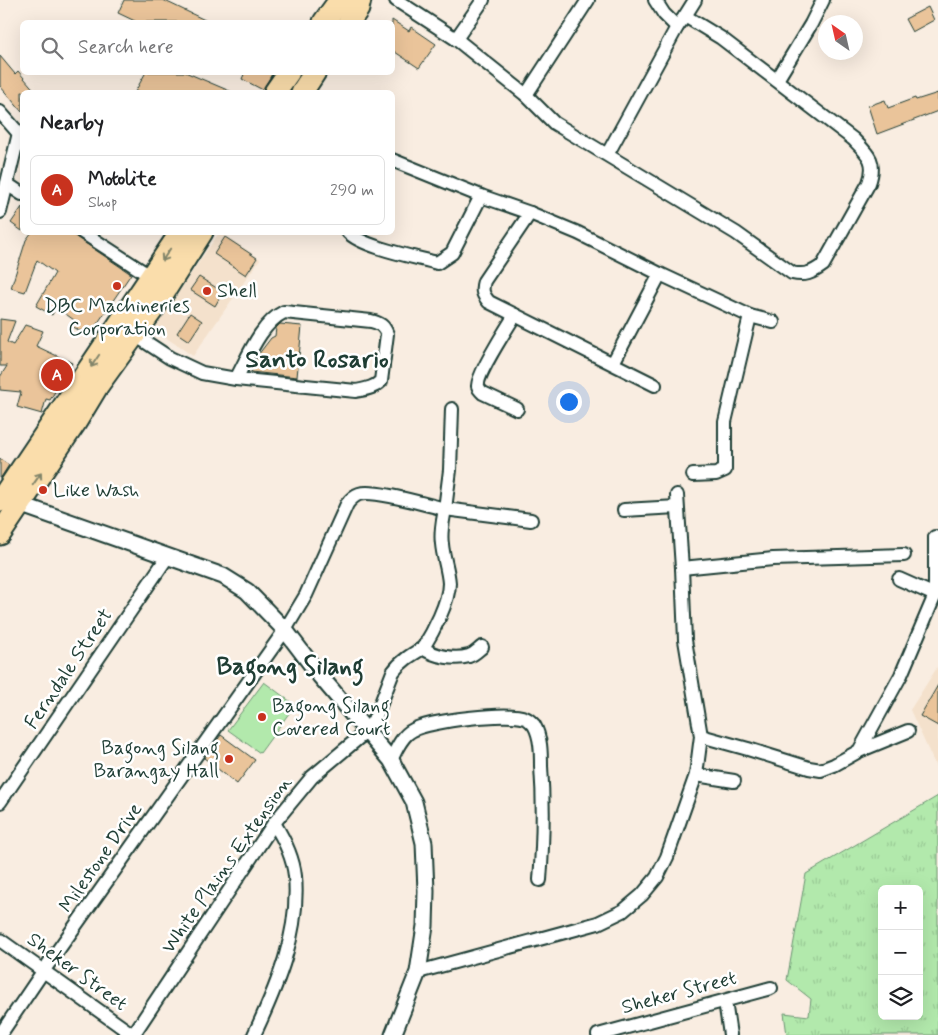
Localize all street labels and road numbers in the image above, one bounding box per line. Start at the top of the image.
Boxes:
street label: Ferndale Street [18,603,120,735]
street label: White Plains Extension [155,771,299,959]
street label: Milestone Drive [53,798,149,918]
street label: Sheker Street [21,926,133,1018]
street label: Sheker Street [619,965,739,1021]

